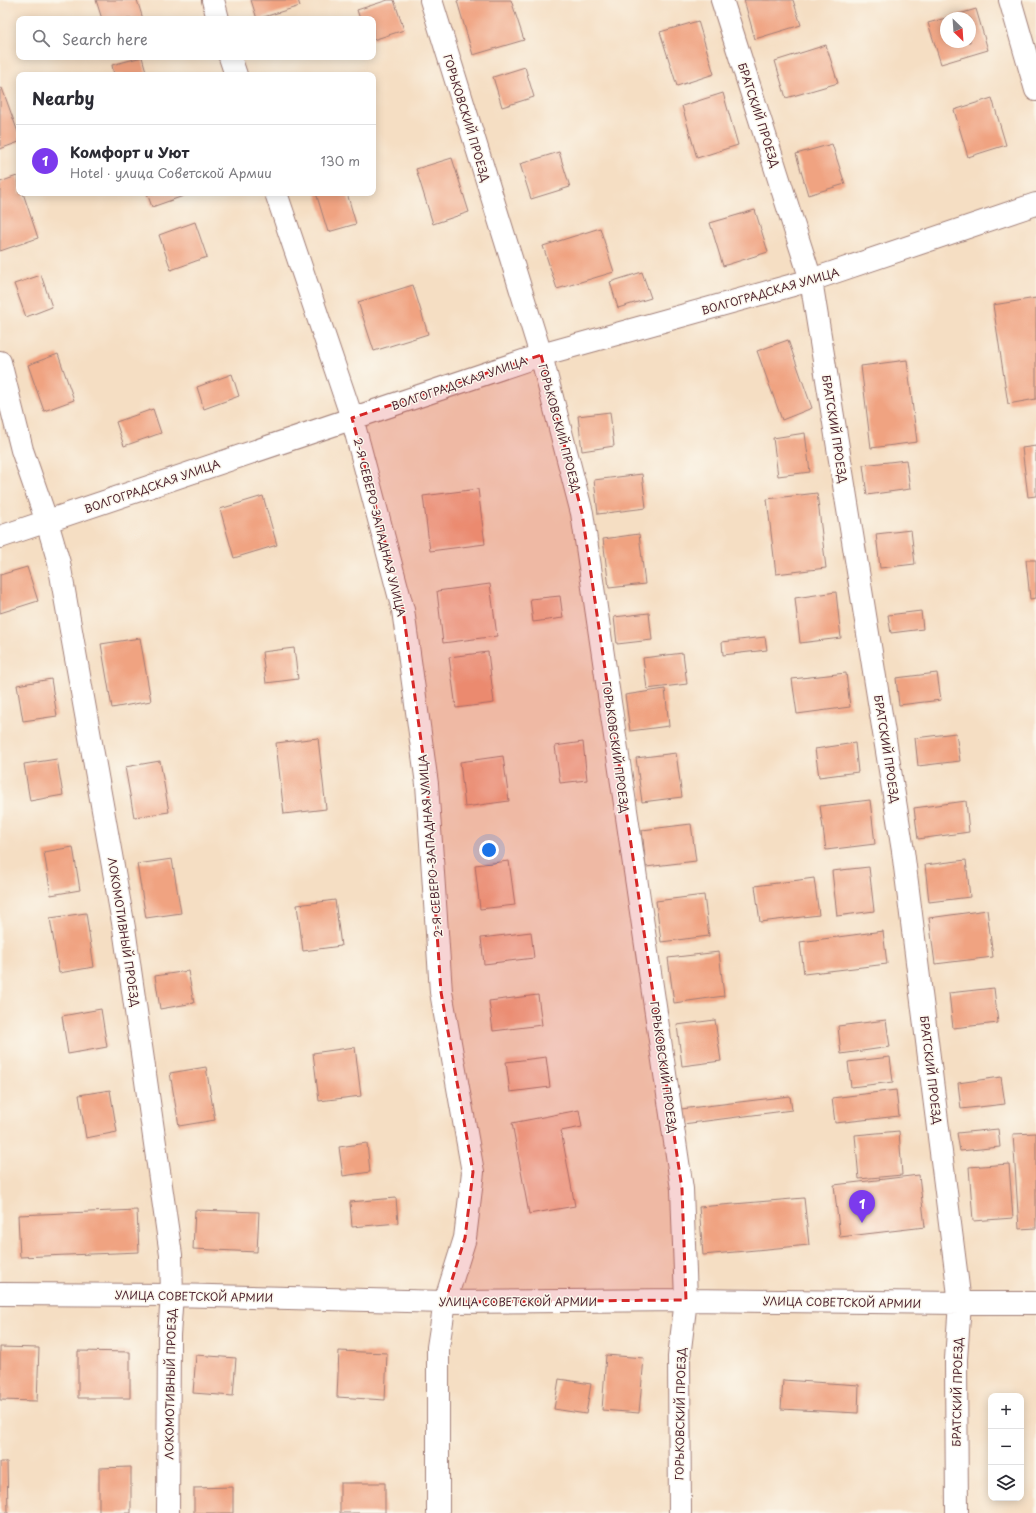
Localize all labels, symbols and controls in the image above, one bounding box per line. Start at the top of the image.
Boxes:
north arrow [940,12,976,48]
search box [16,16,376,60]
icon: search [30,27,52,49]
text: Search here [62,27,148,50]
street label: ГОРЬКОВСКИЙ ПРОЕЗД [439,52,495,184]
street label: БРАТСКИЙ ПРОЕЗД [734,60,784,170]
text: Nearby [32,85,94,111]
text: Комфорт и Уют [70,140,189,163]
text: 1 [42,151,48,170]
text: 130 m [321,151,360,170]
text: Hotel · улица Советской Армии [70,163,272,182]
street label: ВОЛГОГРАДСКАЯ УЛИЦА [699,263,841,319]
street label: ВОЛГОГРАДСКАЯ УЛИЦА [389,352,530,414]
street label: ГОРЬКОВСКИЙ ПРОЕЗД [535,362,586,495]
street label: БРАТСКИЙ ПРОЕЗД [818,374,852,485]
street label: 2-Я СЕВЕРО-ЗАПАДНАЯ УЛИЦА [350,436,411,619]
street label: ВОЛГОГРАДСКАЯ УЛИЦА [82,455,223,517]
street label: ГОРЬКОВСКИЙ ПРОЕЗД [598,680,634,814]
street label: БРАТСКИЙ ПРОЕЗД [870,694,904,805]
street label: 2-Я СЕВЕРО-ЗАПАДНАЯ УЛИЦА [413,753,446,938]
your location [479,840,499,860]
street label: ЛОКОМОТИВНЫЙ ПРОЕЗД [104,856,144,1009]
street label: ГОРЬКОВСКИЙ ПРОЕЗД [646,1000,682,1134]
street label: БРАТСКИЙ ПРОЕЗД [916,1015,946,1126]
pin: 1 [849,1190,875,1223]
street label: УЛИЦА СОВЕТСКОЙ АРМИИ [115,1286,273,1306]
street label: УЛИЦА СОВЕТСКОЙ АРМИИ [763,1292,921,1312]
street label: УЛИЦА СОВЕТСКОЙ АРМИИ [439,1293,597,1310]
street label: ЛОКОМОТИВНЫЙ ПРОЕЗД [160,1308,180,1460]
street label: БРАТСКИЙ ПРОЕЗД [948,1337,966,1447]
street label: ГОРЬКОВСКИЙ ПРОЕЗД [670,1347,690,1480]
map controls [988,1393,1024,1501]
button: + [988,1393,1024,1429]
button: − [988,1429,1024,1465]
button: layers [988,1465,1024,1501]

